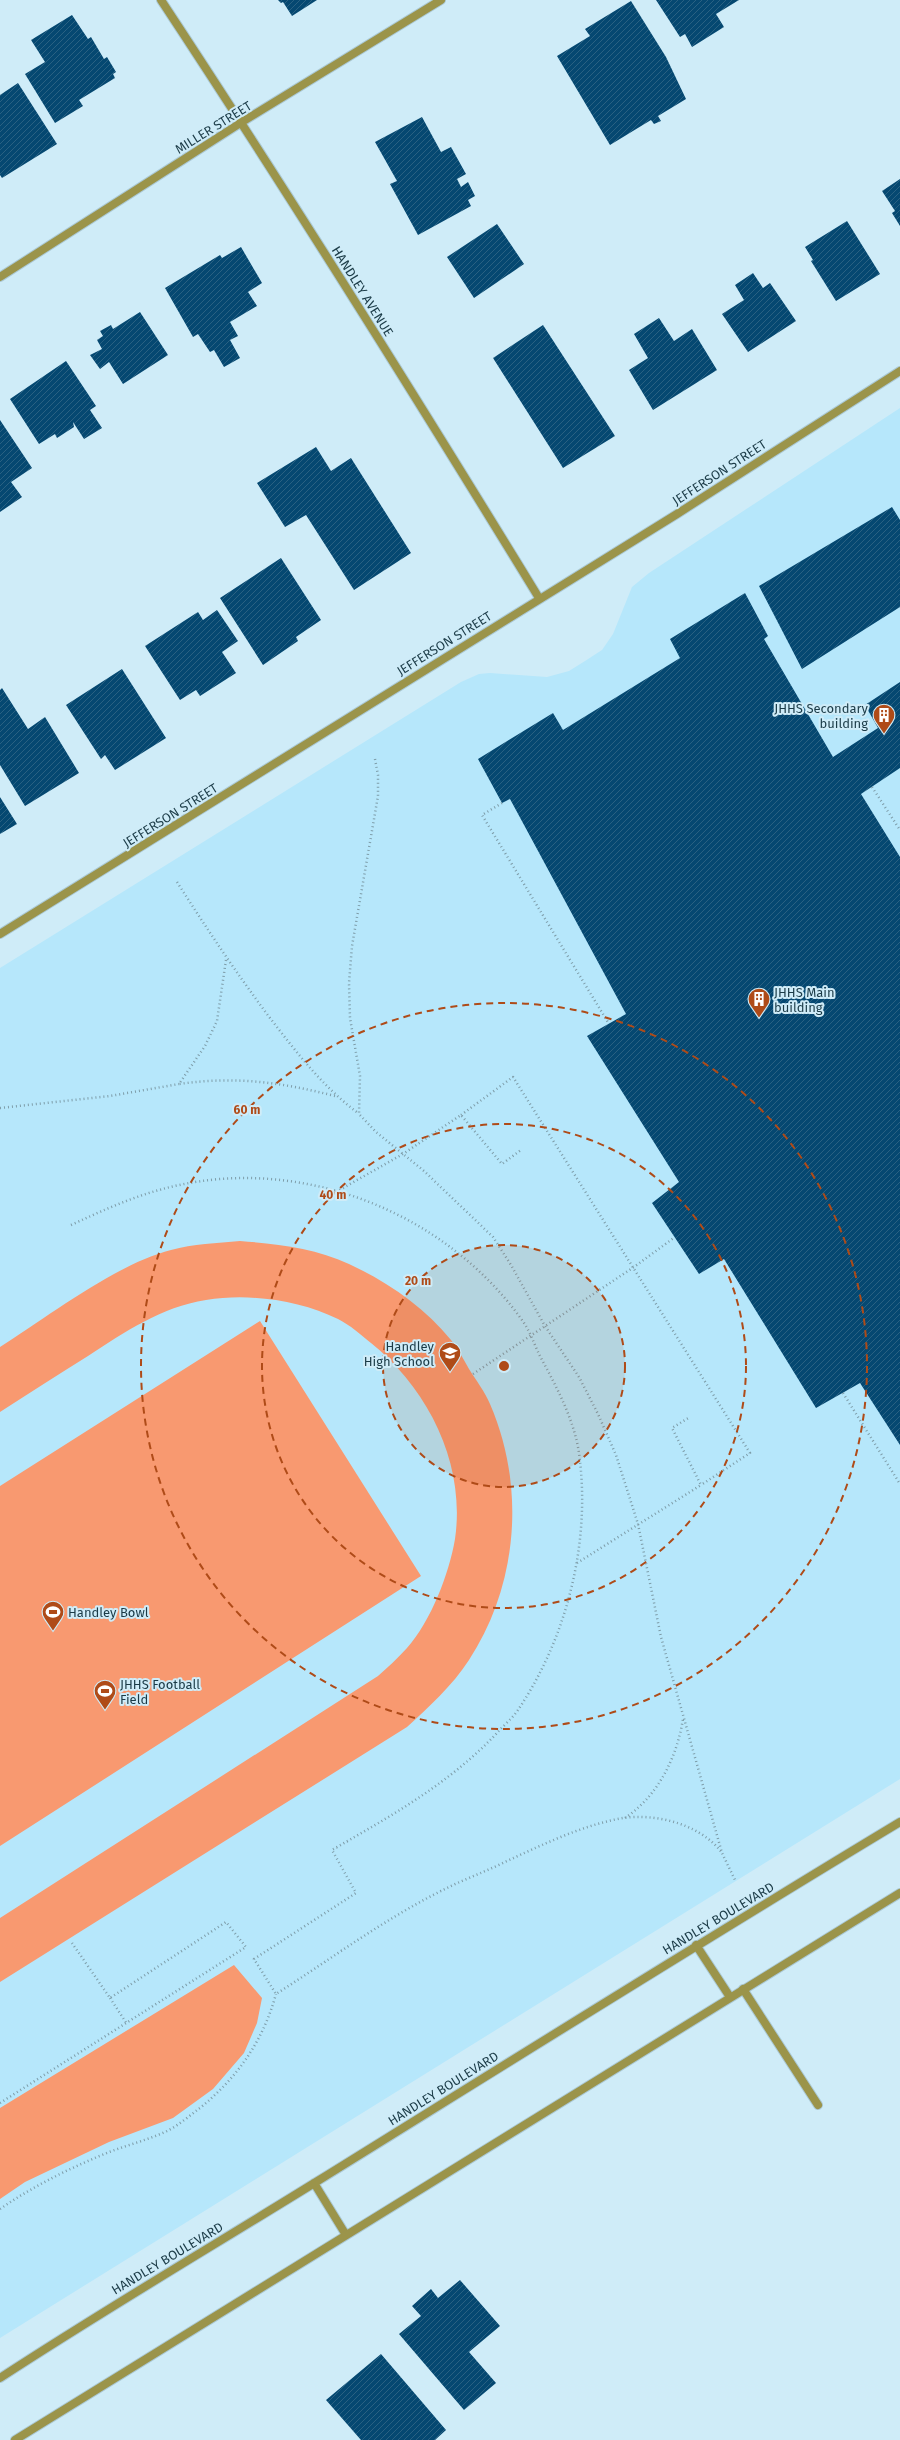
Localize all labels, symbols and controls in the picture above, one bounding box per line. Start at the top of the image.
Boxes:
street label: MILLER STREET [172,98,254,157]
street label: HANDLEY AVENUE [329,243,396,339]
street label: JEFFERSON STREET [670,436,769,508]
street label: JEFFERSON STREET [394,608,495,679]
place label: JHHS Secondary building [774,701,869,731]
building icon: JHHS Secondary building [871,702,897,735]
street label: JEFFERSON STREET [120,780,221,851]
place label: JHHS Main building [774,985,835,1015]
building icon: JHHS Main building [746,986,772,1019]
text: 60 m [234,1103,260,1117]
text: 40 m [320,1188,346,1202]
text: 20 m [405,1274,431,1288]
place label: Handley High School [364,1339,435,1369]
school or university icon: Handley High School [437,1340,463,1373]
centre of rings [497,1359,511,1373]
sports icon: Handley Bowl [40,1599,66,1632]
place label: Handley Bowl [68,1605,149,1620]
place label: JHHS Football Field [120,1677,200,1707]
sports icon: JHHS Football Field [92,1678,118,1711]
street label: HANDLEY BOULEVARD [660,1879,777,1958]
street label: HANDLEY BOULEVARD [385,2048,501,2128]
street label: HANDLEY BOULEVARD [109,2219,226,2298]

